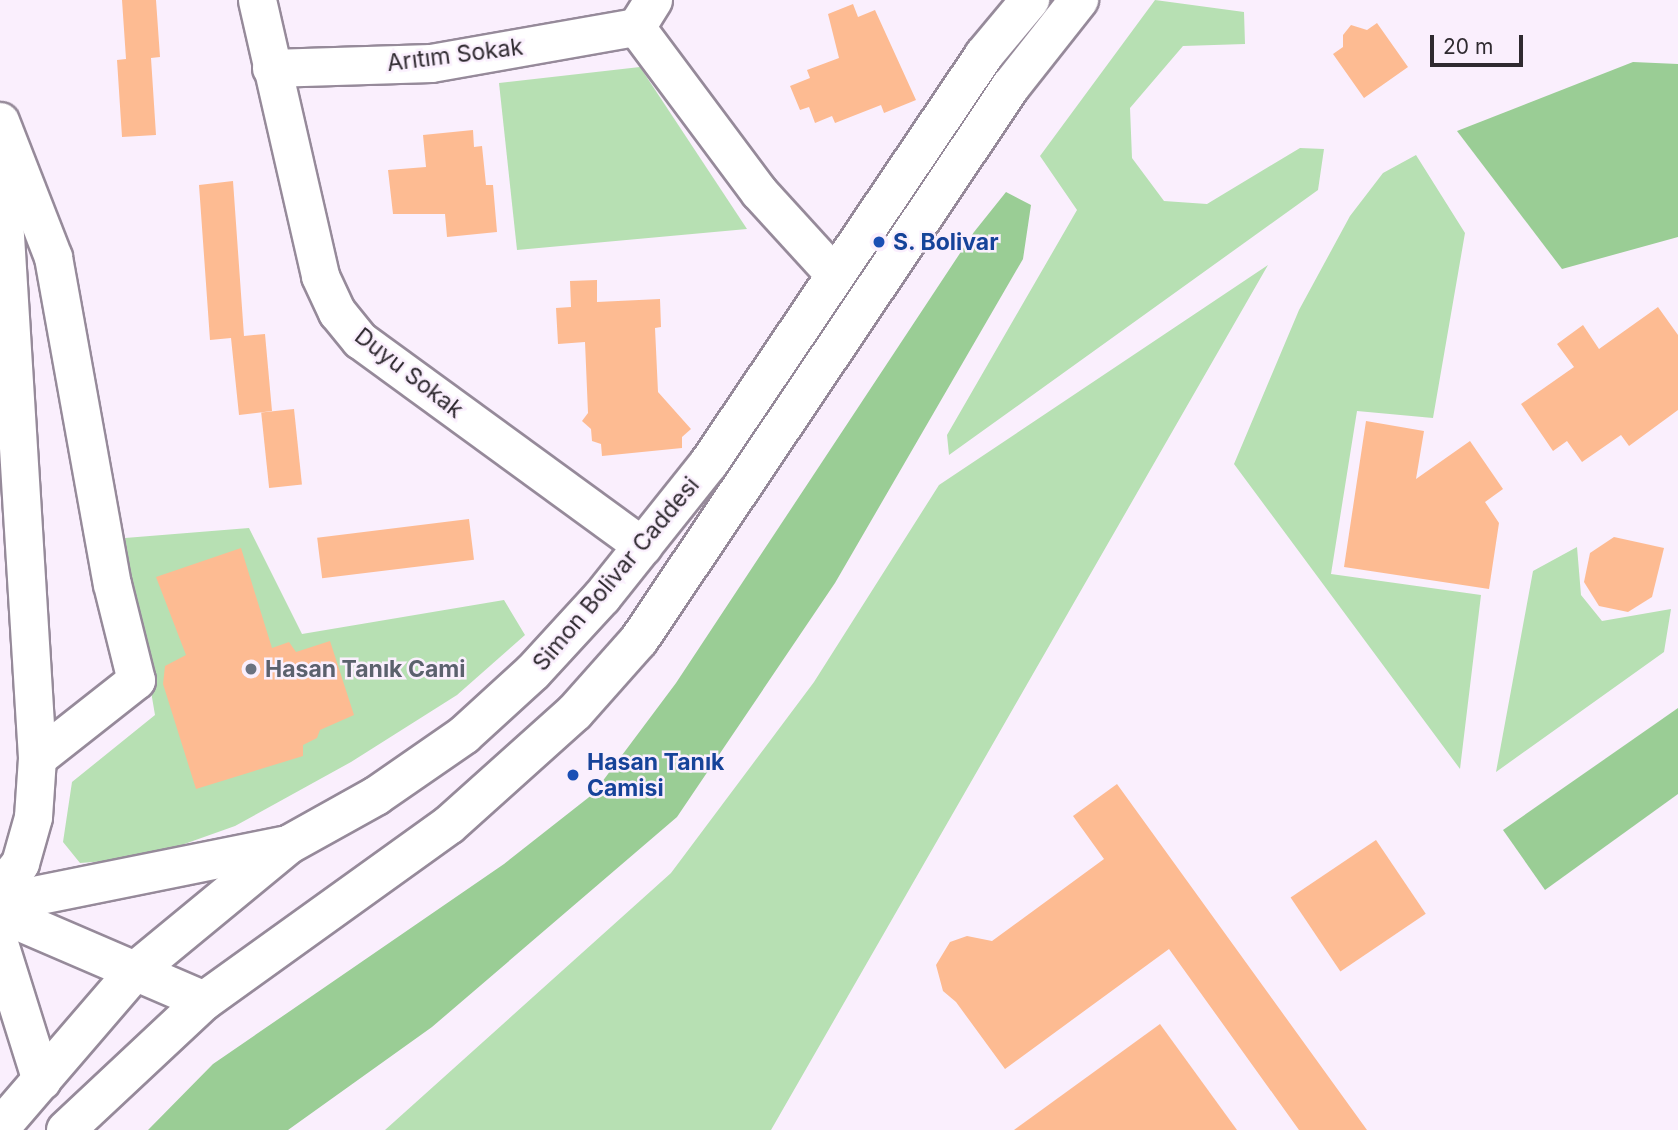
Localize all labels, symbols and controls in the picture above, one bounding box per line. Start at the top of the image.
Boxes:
scale bar [1433,21,1526,65]
street label: Arıtım Sokak [385,33,525,77]
text: 20 m [1443,34,1493,59]
place label: S. Bolivar [893,228,999,256]
marker: S. Bolivar [871,234,887,250]
street label: Duyu Sokak [349,322,469,424]
street label: Simon Bolivar Caddesi [527,472,705,676]
place label: Hasan Tanık Cami [265,655,465,683]
marker: Hasan Tanık Cami [243,661,259,677]
place label: Hasan Tanık Camisi [587,748,724,802]
marker: Hasan Tanık Camisi [565,767,581,783]

